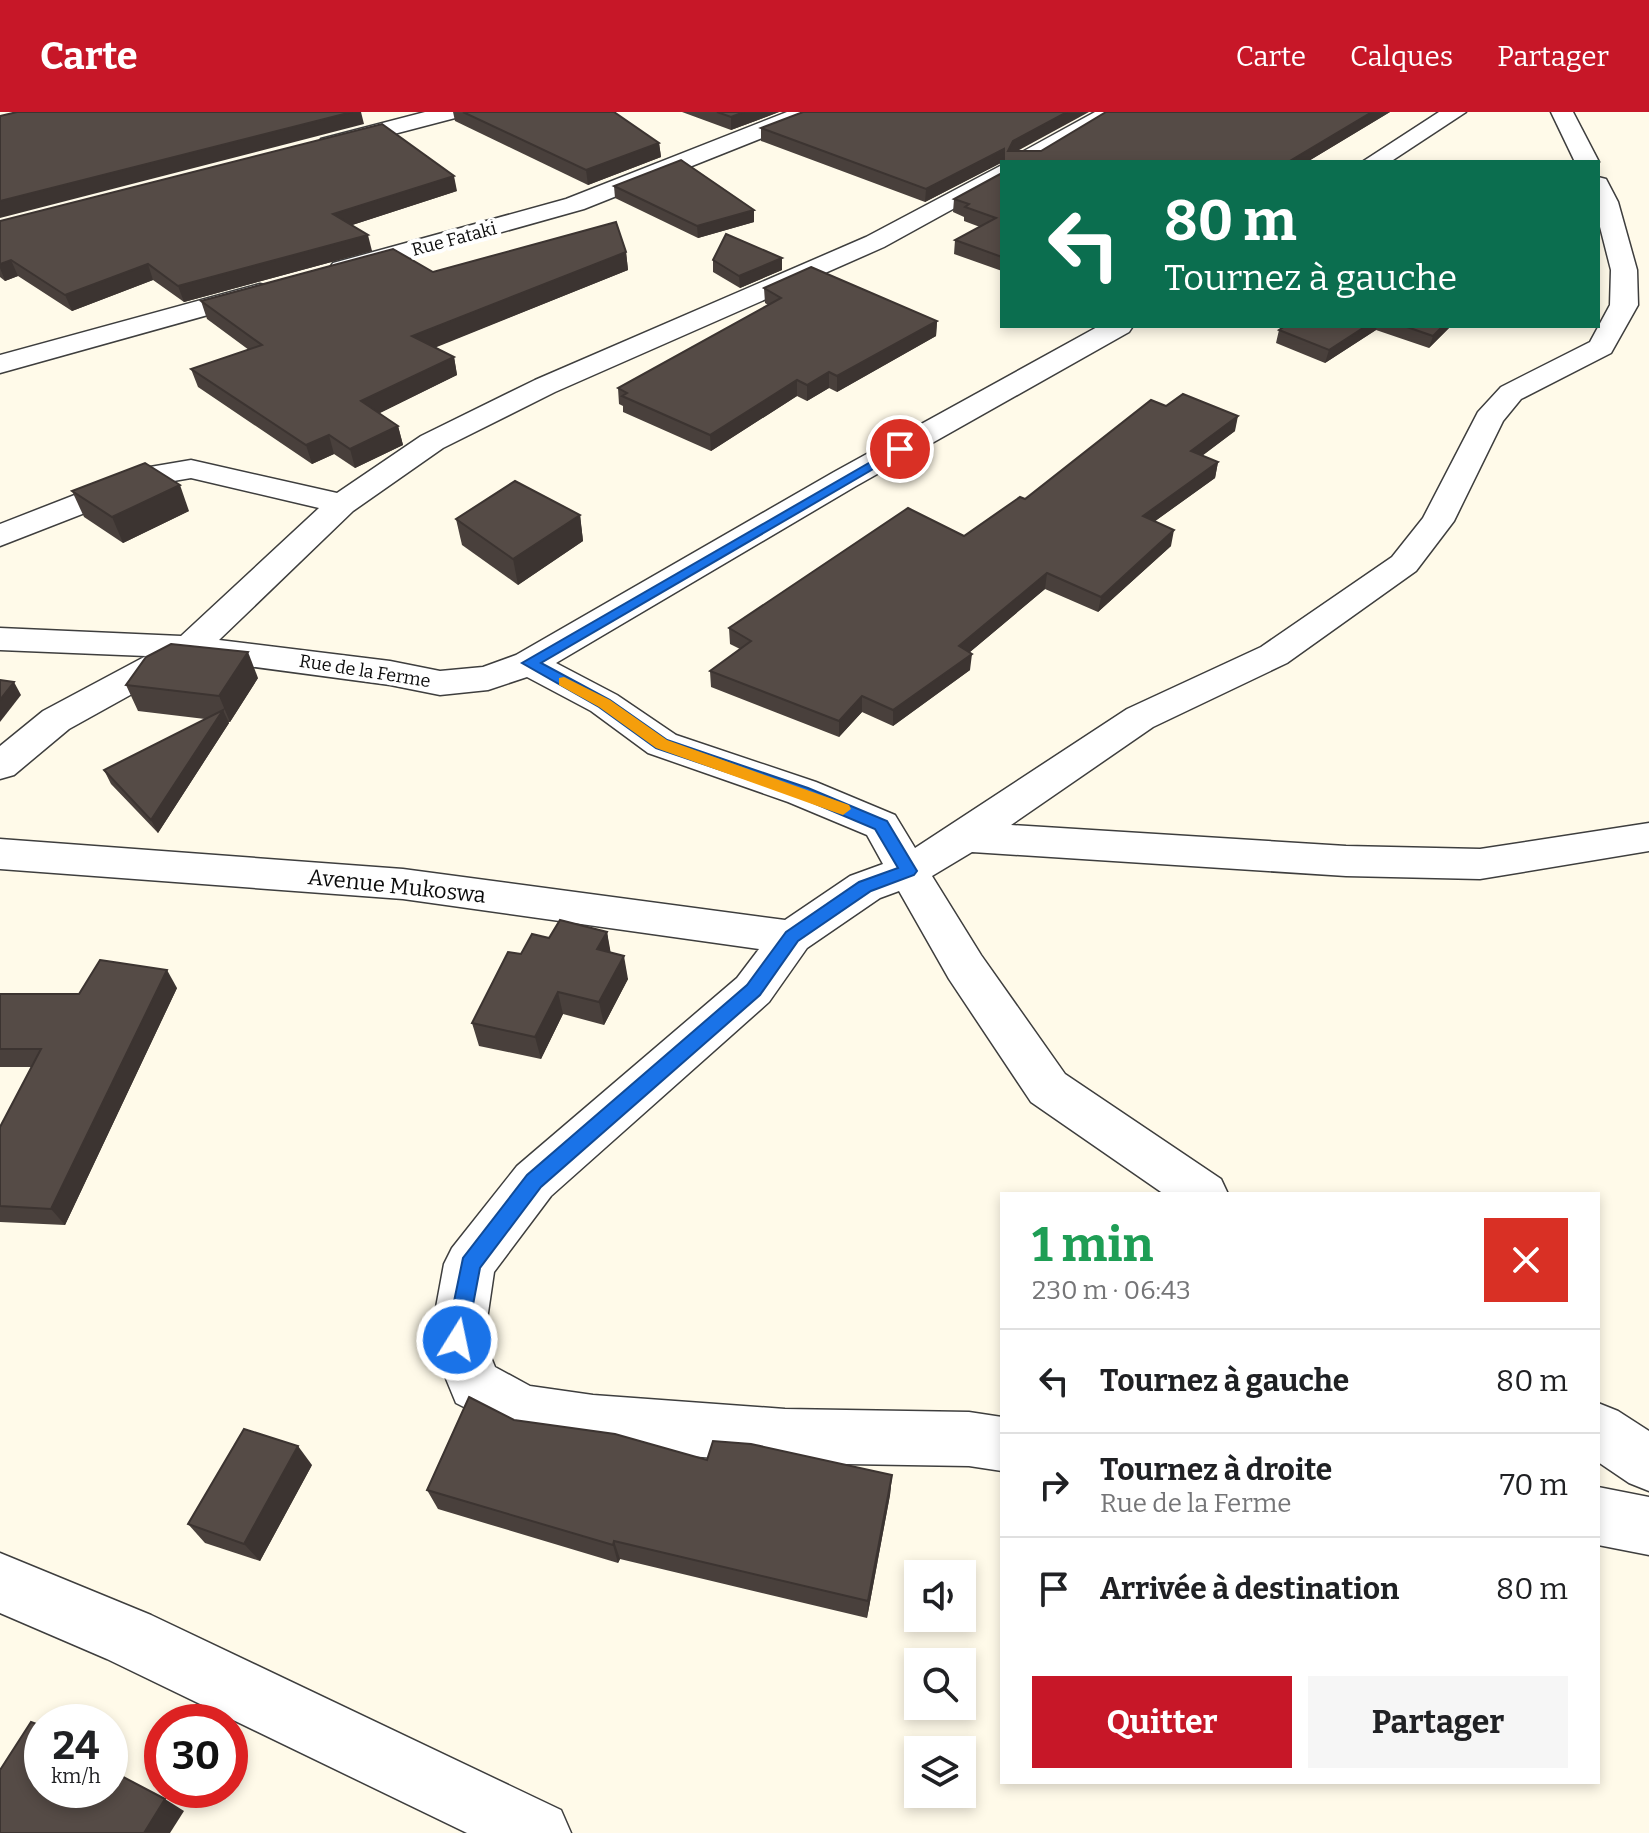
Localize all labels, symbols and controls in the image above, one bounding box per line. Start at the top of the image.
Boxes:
text: Carte [40,33,138,79]
text: Carte [1236,40,1306,73]
text: Calques [1350,40,1453,73]
text: Partager [1497,40,1609,73]
text: 80 m [1164,188,1297,255]
icon: left [1032,192,1136,296]
street label: Rue Fataki [409,217,499,261]
text: Tournez à gauche [1164,256,1457,300]
pin [866,415,934,483]
icon: arrive [878,427,922,471]
street label: Rue de la Ferme [298,650,432,692]
street label: Avenue Mukoswa [307,863,487,909]
text: 1 min [1032,1216,1153,1274]
button: close [1484,1218,1568,1302]
text: 230 m · 06:43 [1032,1275,1191,1306]
position arrow [415,1298,499,1382]
icon: left [1032,1359,1076,1403]
text: Tournez à gauche [1100,1363,1349,1399]
text: 80 m [1496,1363,1568,1399]
text: Tournez à droite [1100,1452,1332,1488]
icon: right [1032,1463,1076,1507]
text: 70 m [1500,1467,1568,1503]
text: Rue de la Ferme [1100,1488,1291,1519]
map controls [904,1560,976,1808]
button: sound [904,1560,976,1632]
icon: arrive [1032,1567,1076,1611]
text: Arrivée à destination [1100,1571,1399,1607]
text: 80 m [1496,1571,1568,1607]
button: search [904,1648,976,1720]
button: Quitter [1032,1676,1292,1768]
button: Partager [1308,1676,1568,1768]
speed limit sign: 30 [144,1704,248,1808]
text: 24 [53,1722,99,1770]
button: layers [904,1736,976,1808]
text: km/h [51,1764,101,1788]

